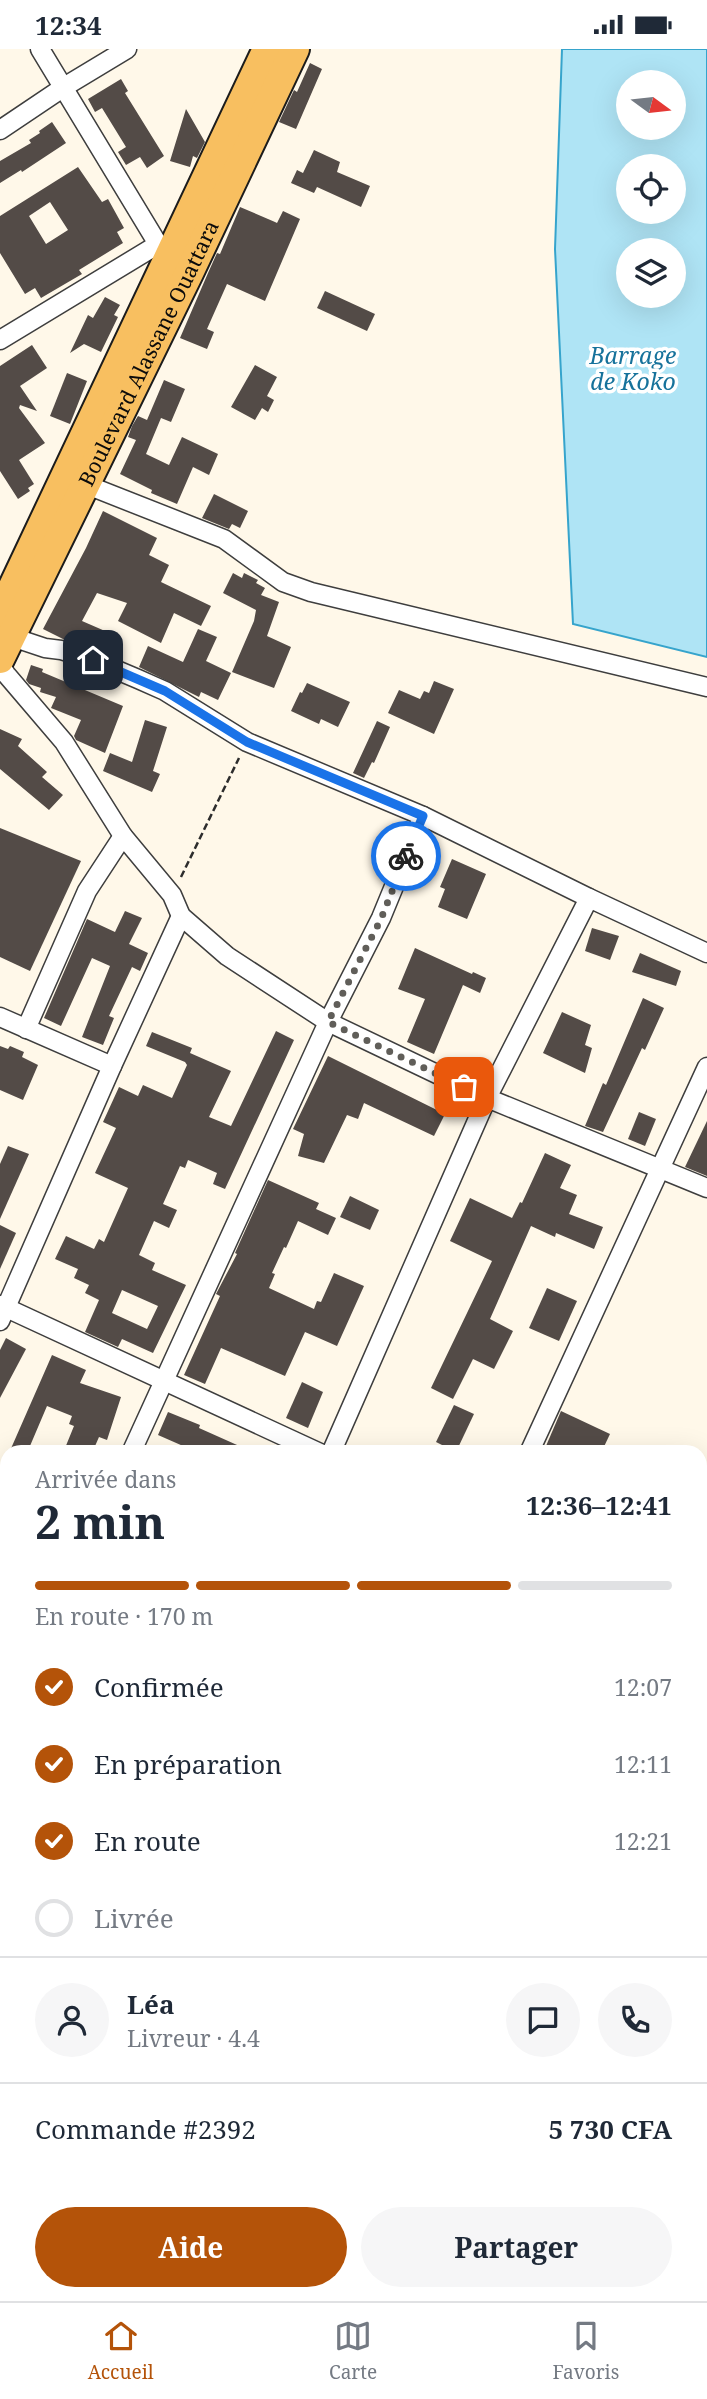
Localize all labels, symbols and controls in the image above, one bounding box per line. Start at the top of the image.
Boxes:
text: 12:34 [35,7,102,43]
north arrow [616,70,686,140]
map controls [616,70,686,308]
button: locate [616,154,686,224]
street label: Boulevard Alassane Ouattara [72,216,225,491]
button: layers [616,238,686,308]
water label: Barrage de Koko [589,339,676,397]
pin [63,630,123,690]
icon: home [74,641,112,679]
courier [371,821,441,891]
icon: bike [387,837,425,875]
pin [434,1057,494,1117]
icon: bag [445,1068,483,1106]
text: Arrivée dans [35,1463,176,1495]
text: 12:36–12:41 [526,1487,672,1523]
text: 2 min [35,1490,165,1552]
text: En route · 170 m [35,1600,213,1632]
icon: check [35,1668,73,1706]
text: Confirmée [94,1669,224,1705]
text: 12:07 [614,1671,672,1703]
icon: check [35,1745,73,1783]
text: En préparation [94,1746,282,1782]
text: 12:11 [614,1748,672,1780]
icon: check [35,1822,73,1860]
text: En route [94,1823,201,1859]
text: 12:21 [614,1825,672,1857]
text: Livrée [94,1900,174,1936]
button: person [35,1983,109,2057]
button: chat [506,1983,580,2057]
button: phone [598,1983,672,2057]
text: Léa [127,1986,174,2022]
text: Livreur · 4.4 [127,2022,260,2054]
text: Commande #2392 [35,2111,256,2147]
text: 5 730 CFA [548,2111,672,2147]
button: Aide [35,2207,347,2287]
button: Partager [361,2207,672,2287]
tab: Accueil [88,2317,154,2385]
tab: Carte [329,2317,377,2385]
tab: Favoris [553,2317,619,2385]

